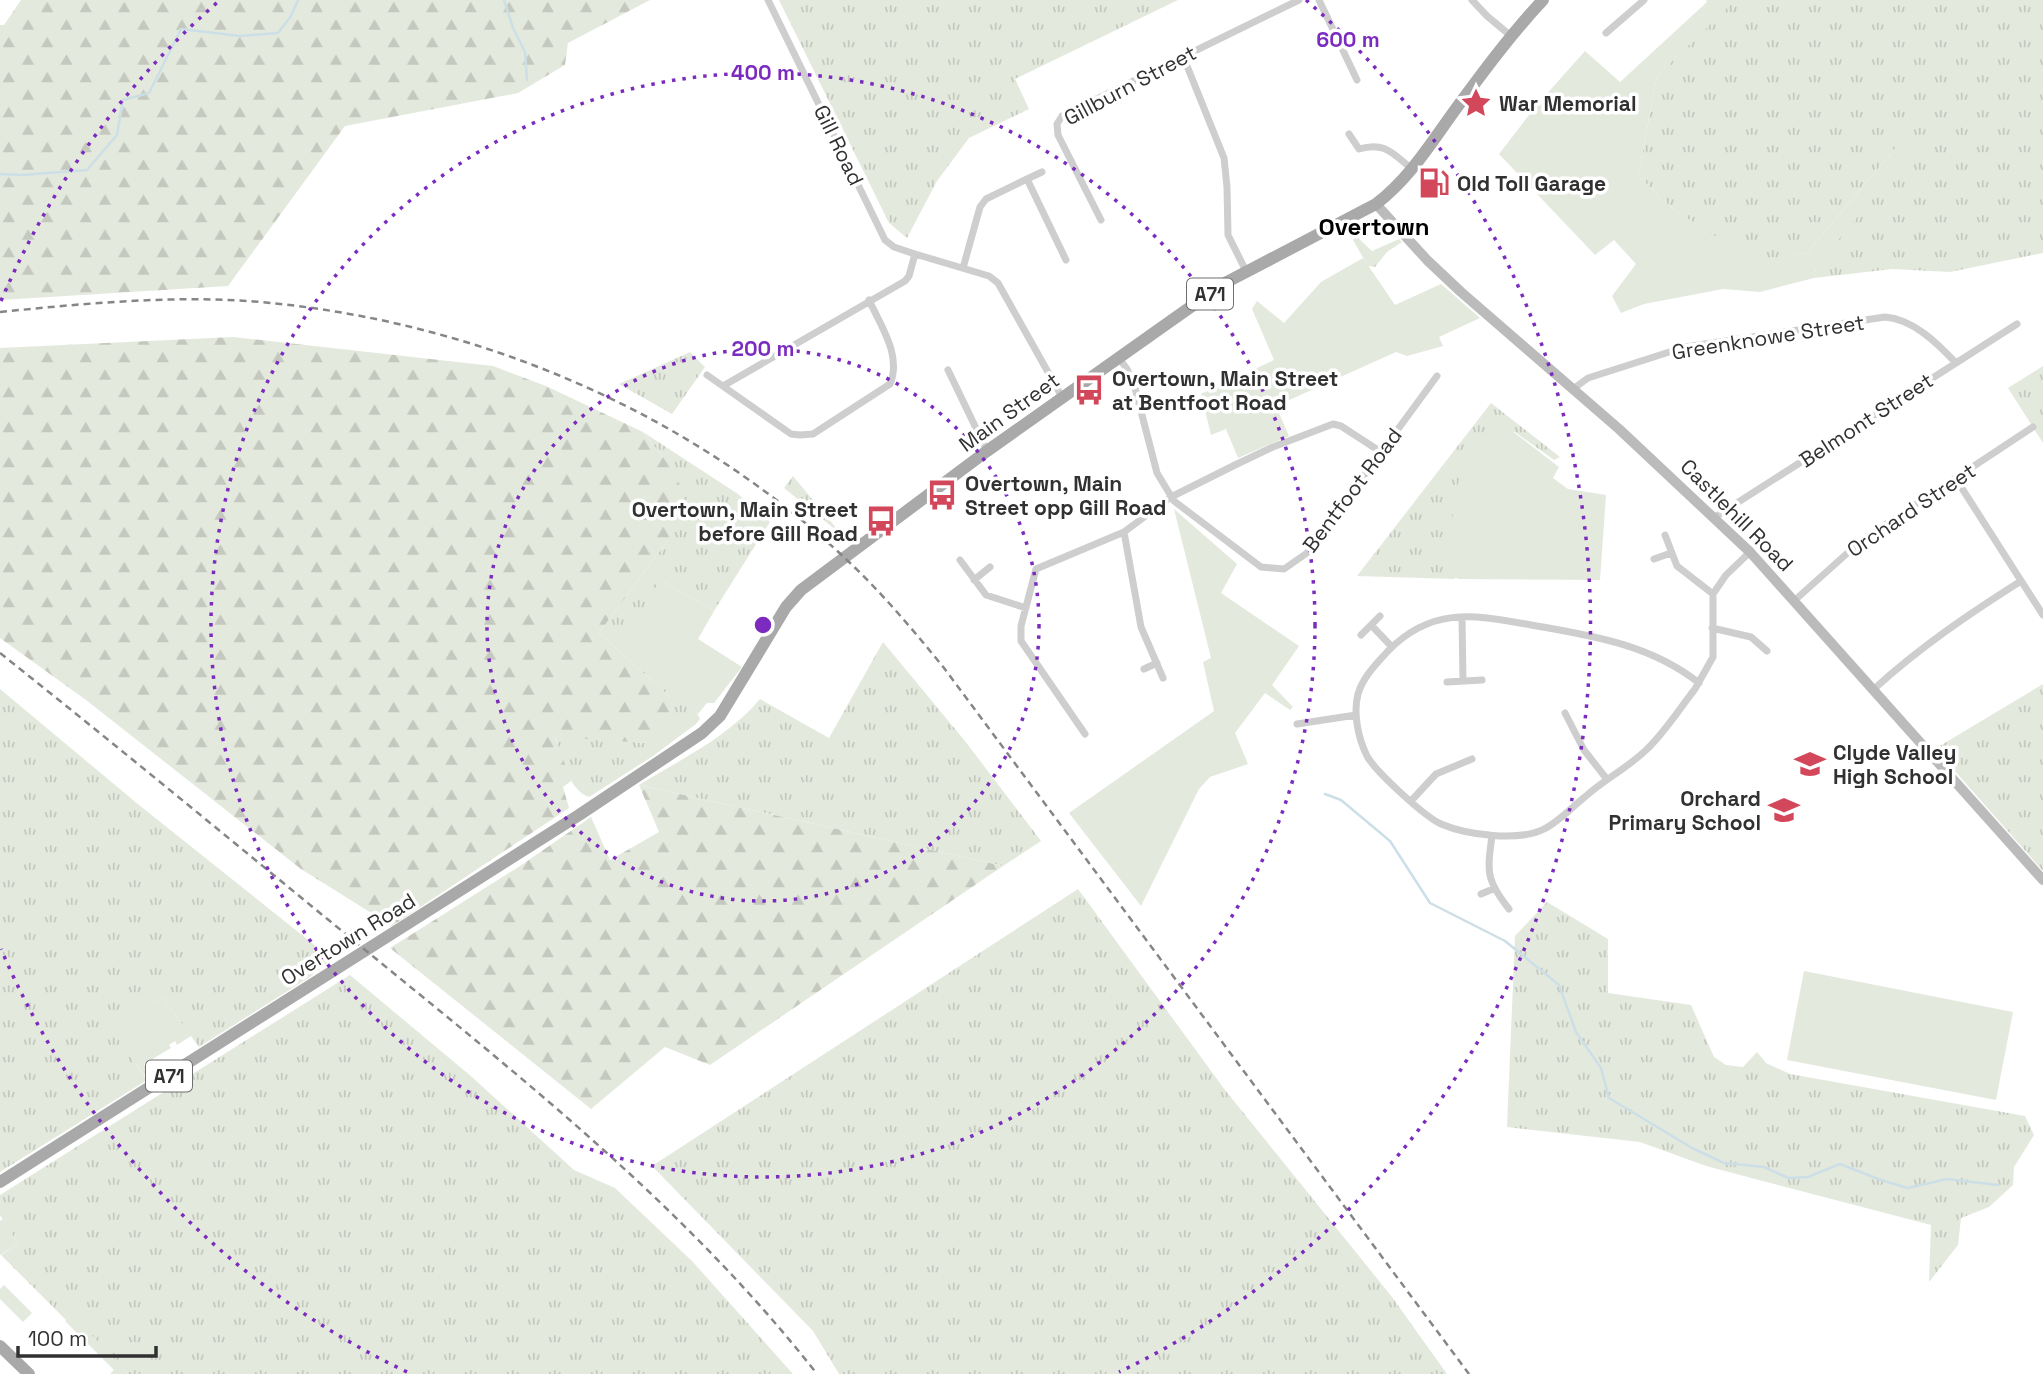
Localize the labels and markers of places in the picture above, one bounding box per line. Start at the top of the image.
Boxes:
place icon: War Memorial [1459,86,1493,120]
place label: War Memorial [1499,90,1637,117]
fuel station icon: Old Toll Garage [1417,166,1451,200]
place label: Old Toll Garage [1457,170,1606,197]
place label: Overtown, Main Street at Bentfoot Road [1112,365,1338,416]
bus stop icon: Overtown, Main Street at Bentfoot Road [1072,373,1106,407]
place label: Overtown, Main Street opp Gill Road [965,470,1166,521]
bus stop icon: Overtown, Main Street opp Gill Road [925,478,959,512]
place label: Overtown, Main Street before Gill Road [632,496,858,547]
bus stop icon: Overtown, Main Street before Gill Road [864,504,898,538]
centre of rings [751,613,775,637]
place label: Clyde Valley High School [1833,739,1956,790]
school or university icon: Clyde Valley High School [1793,747,1827,781]
place label: Orchard Primary School [1608,785,1761,836]
school or university icon: Orchard Primary School [1767,793,1801,827]

